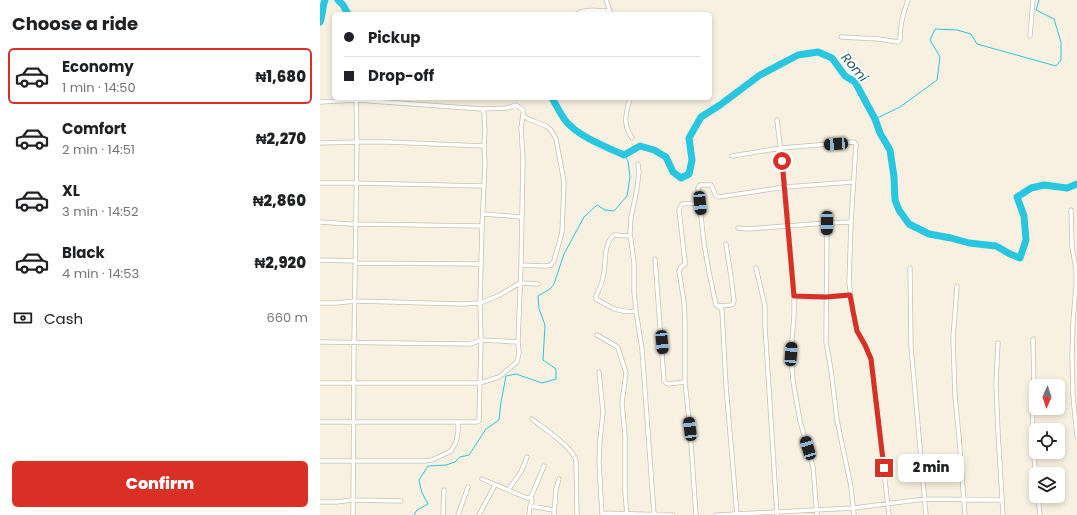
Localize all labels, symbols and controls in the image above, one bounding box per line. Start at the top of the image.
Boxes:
text: Choose a ride [12,11,138,36]
text: Pickup [368,27,420,48]
water label: Romi [837,49,873,87]
text: Economy [62,56,134,77]
icon: car [14,58,50,94]
text: Drop-off [368,65,434,86]
text: ₦1,680 [255,66,306,87]
text: 1 min · 14:50 [62,78,136,97]
text: Comfort [62,118,126,139]
icon: car [14,120,50,156]
text: ₦2,270 [256,128,306,149]
car [824,137,848,151]
text: 2 min · 14:51 [62,140,135,159]
route start [773,152,791,170]
text: XL [62,180,80,201]
icon: car [14,182,50,218]
text: ₦2,860 [253,190,306,211]
car [693,190,707,216]
text: 3 min · 14:52 [62,202,138,221]
car [821,211,833,235]
text: Black [62,242,105,263]
icon: car [14,244,50,280]
text: ₦2,920 [254,252,306,273]
text: 4 min · 14:53 [62,264,139,283]
icon: cash [12,307,34,329]
text: Cash [44,308,83,329]
text: 660 m [266,308,308,327]
car [655,330,669,354]
car [784,342,798,366]
north arrow [1029,379,1065,415]
map controls [1029,379,1065,503]
car [683,416,697,442]
button: locate [1029,423,1065,459]
car [799,435,817,461]
callout: 2 min [898,454,964,482]
text: 2 min [913,458,949,477]
route end [875,459,893,477]
button: Confirm [12,461,308,507]
button: layers [1029,467,1065,503]

